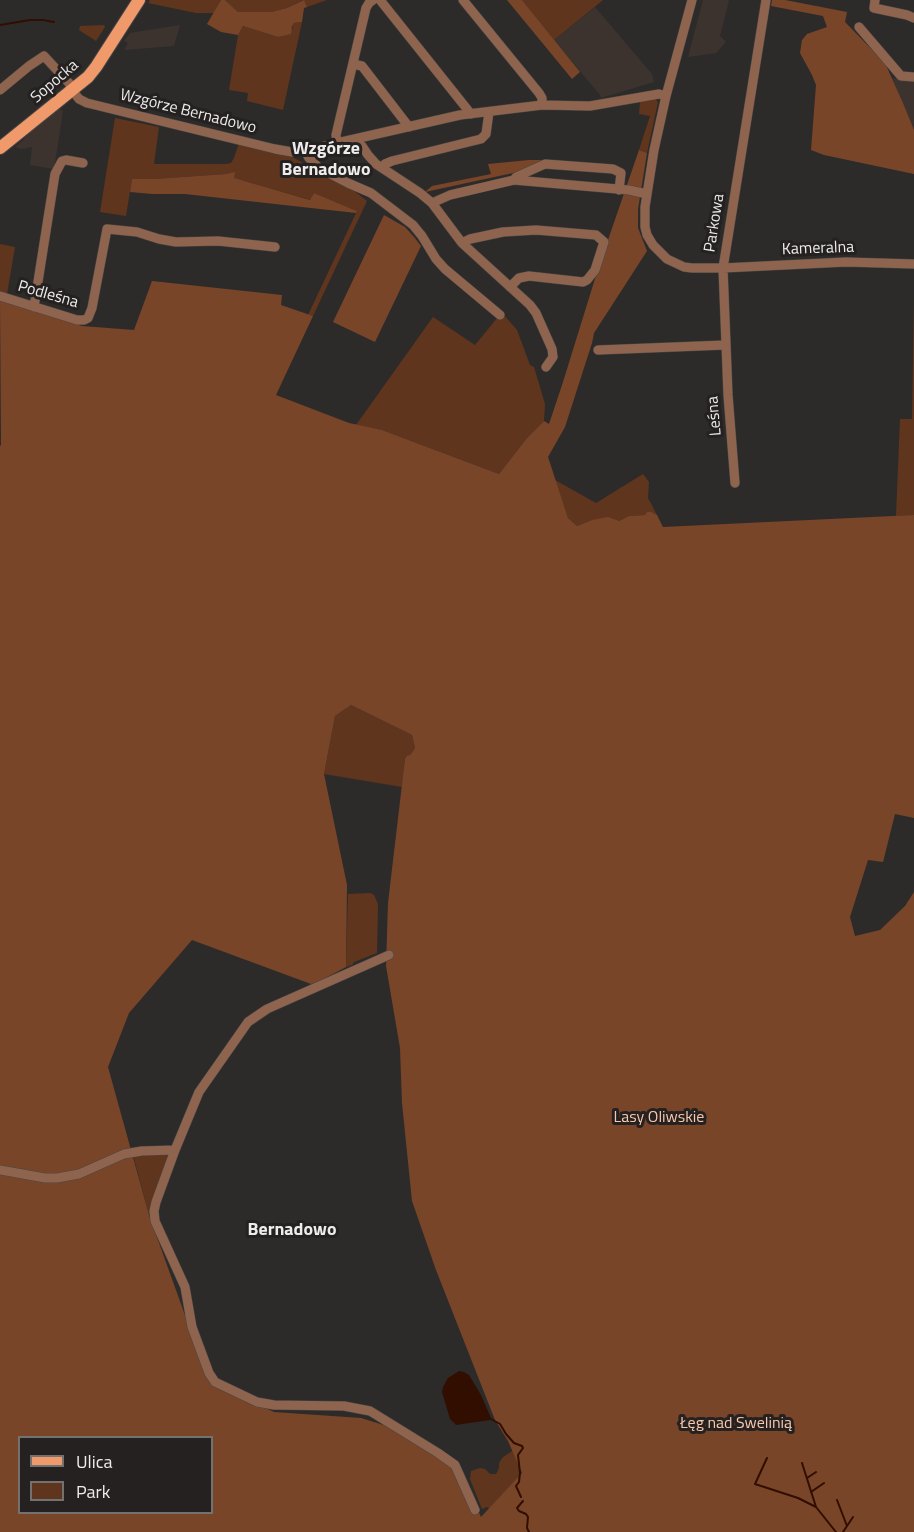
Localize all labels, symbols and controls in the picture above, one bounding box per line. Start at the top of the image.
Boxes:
street label: Sopocka [27,56,83,108]
street label: Wzgórze Bernadowo [118,86,258,138]
district label: Wzgórze Bernadowo [282,139,370,182]
street label: Parkowa [701,192,729,254]
street label: Kameralna [781,238,855,260]
street label: Podleśna [15,277,81,313]
street label: Leśna [704,395,726,437]
park label: Lasy Oliwskie [614,1108,704,1128]
district label: Bernadowo [248,1220,336,1242]
park label: Łęg nad Swelinią [680,1414,792,1434]
legend [18,1436,213,1514]
text: Ulica [76,1448,113,1475]
text: Park [76,1478,110,1505]

